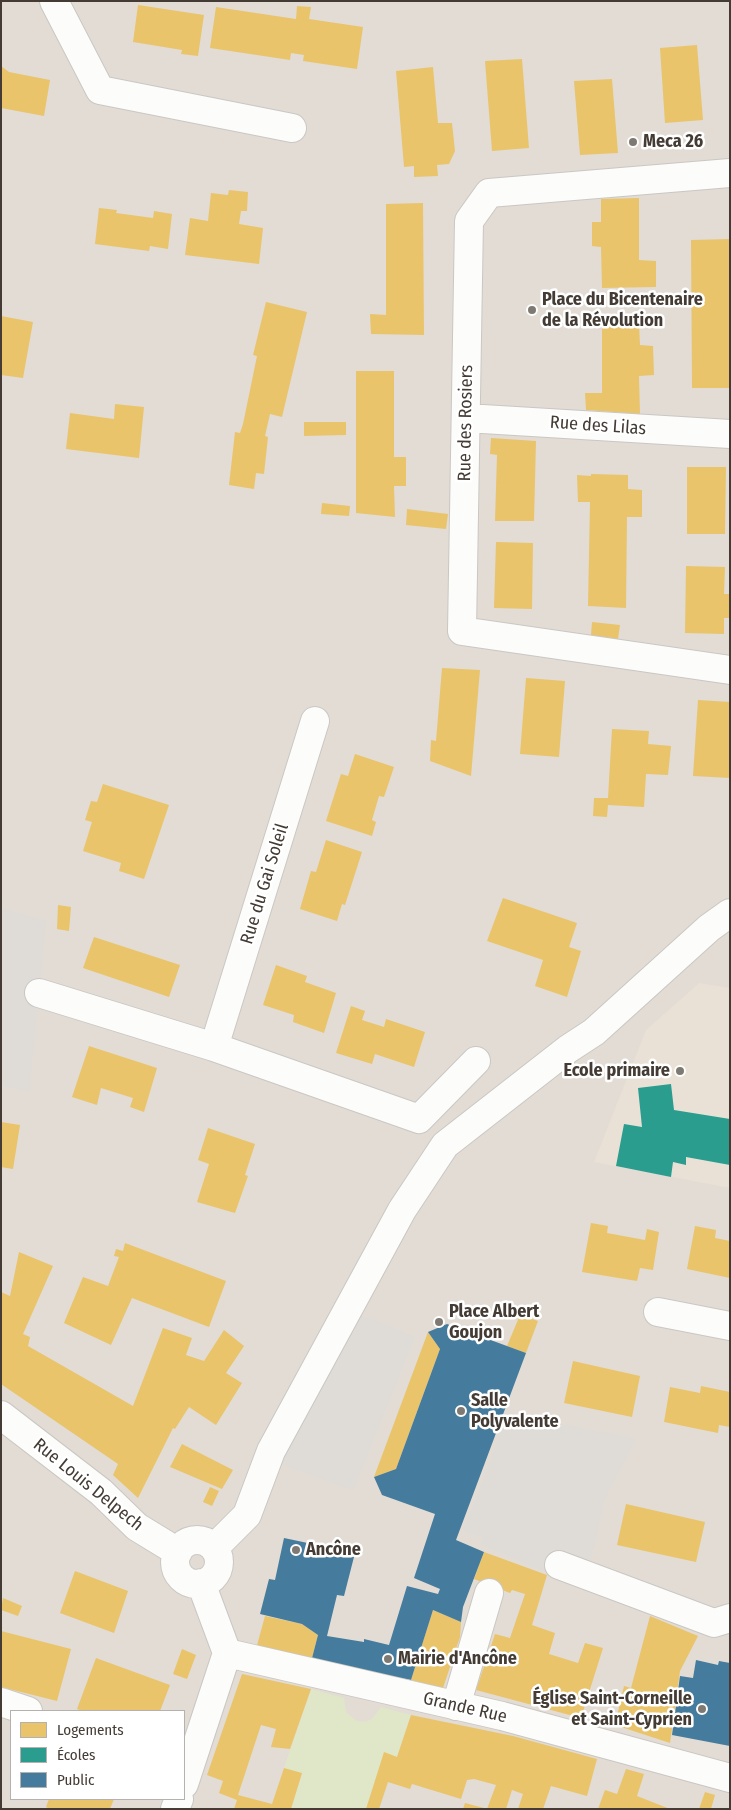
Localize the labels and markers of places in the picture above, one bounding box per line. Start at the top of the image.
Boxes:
place label: Meca 26 [643,131,703,153]
marker: Meca 26 [627,136,639,148]
place label: Place du Bicentenaire de la Révolution [542,289,703,332]
marker: Place du Bicentenaire de la Révolution [526,304,538,316]
place label: Ecole primaire [563,1060,670,1082]
marker: Ecole primaire [674,1065,686,1077]
place label: Place Albert Goujon [449,1301,539,1344]
marker: Place Albert Goujon [433,1316,445,1328]
place label: Salle Polyvalente [471,1390,559,1432]
marker: Salle Polyvalente [455,1405,467,1417]
place label: Ancône [306,1539,361,1561]
marker: Ancône [290,1544,302,1556]
place label: Mairie d'Ancône [398,1648,517,1670]
marker: Mairie d'Ancône [382,1653,394,1665]
place label: Église Saint-Corneille et Saint-Cyprien [532,1688,692,1730]
marker: Église Saint-Corneille et Saint-Cyprien [696,1703,708,1715]

